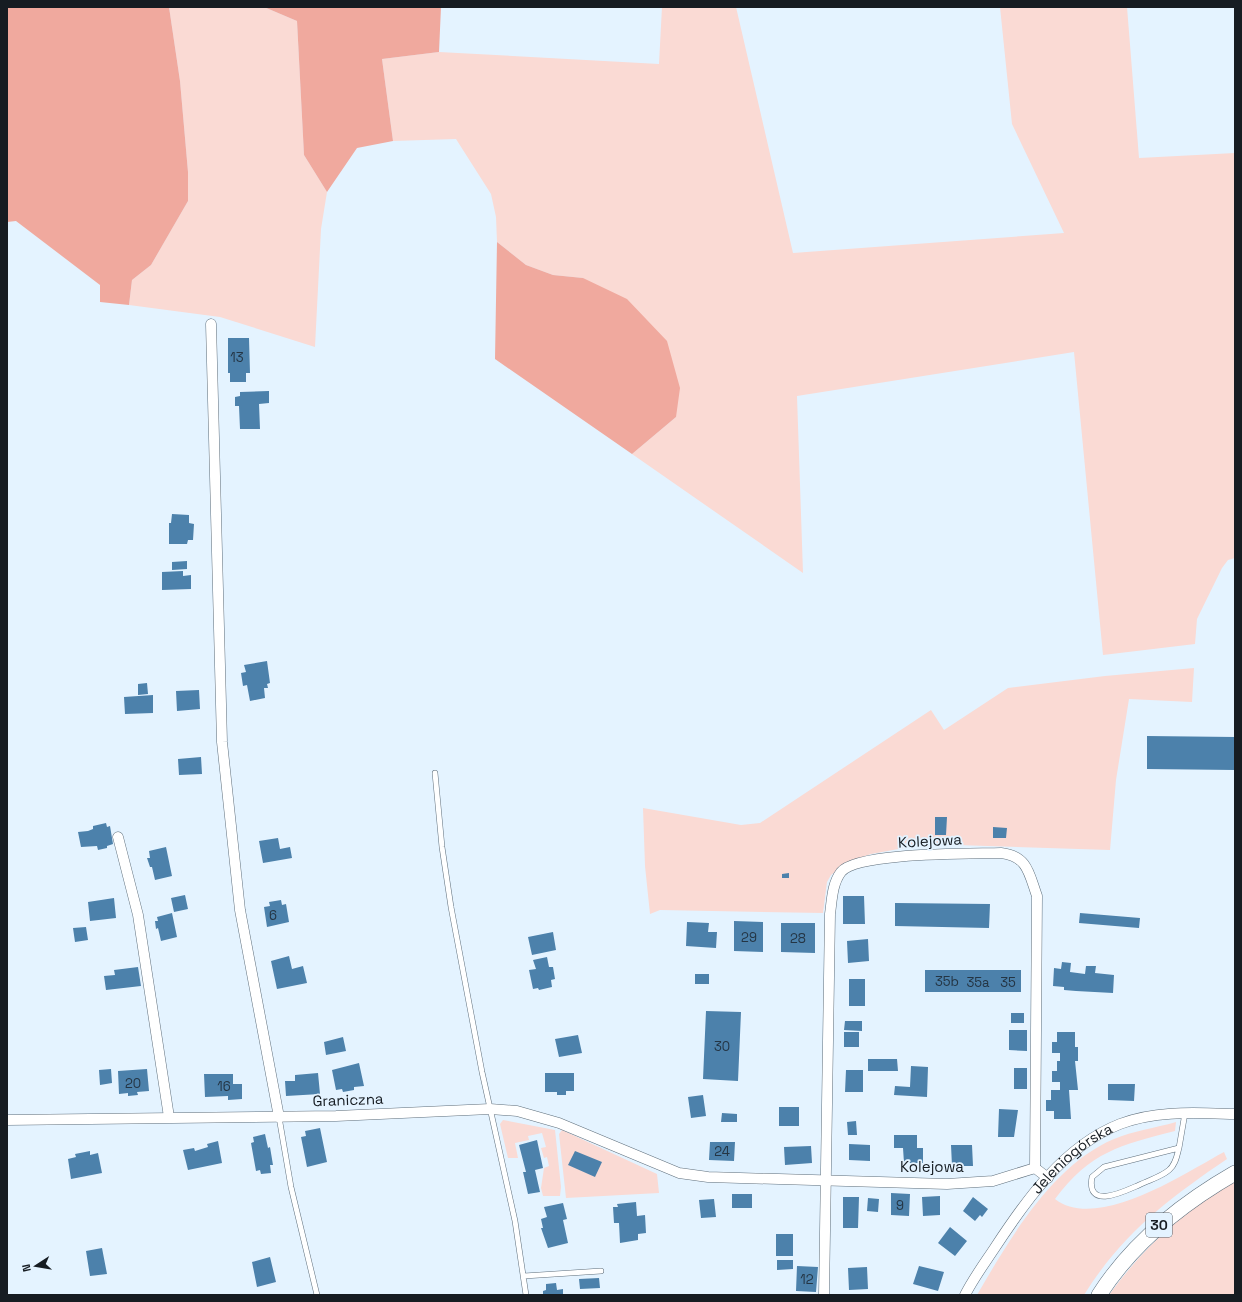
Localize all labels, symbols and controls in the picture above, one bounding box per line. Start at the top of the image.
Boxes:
house number: 13 [230,349,244,366]
street label: Kolejowa [898,829,963,852]
house number: 6 [269,907,277,924]
house number: 29 [741,929,757,946]
house number: 28 [790,930,806,947]
house number: 35b [935,973,959,990]
house number: 35a [966,974,990,991]
house number: 35 [1000,974,1016,991]
house number: 30 [714,1038,730,1055]
house number: 20 [125,1075,141,1092]
house number: 16 [217,1078,231,1095]
street label: Graniczna [312,1089,384,1110]
street label: Jeleniogórska [1027,1119,1116,1198]
house number: 24 [714,1143,730,1160]
street label: Kolejowa [900,1157,964,1176]
house number: 9 [896,1197,904,1214]
road number: 30 [1146,1213,1172,1237]
north arrow [16,1246,56,1286]
text: N [19,1263,34,1273]
house number: 12 [800,1271,814,1288]

